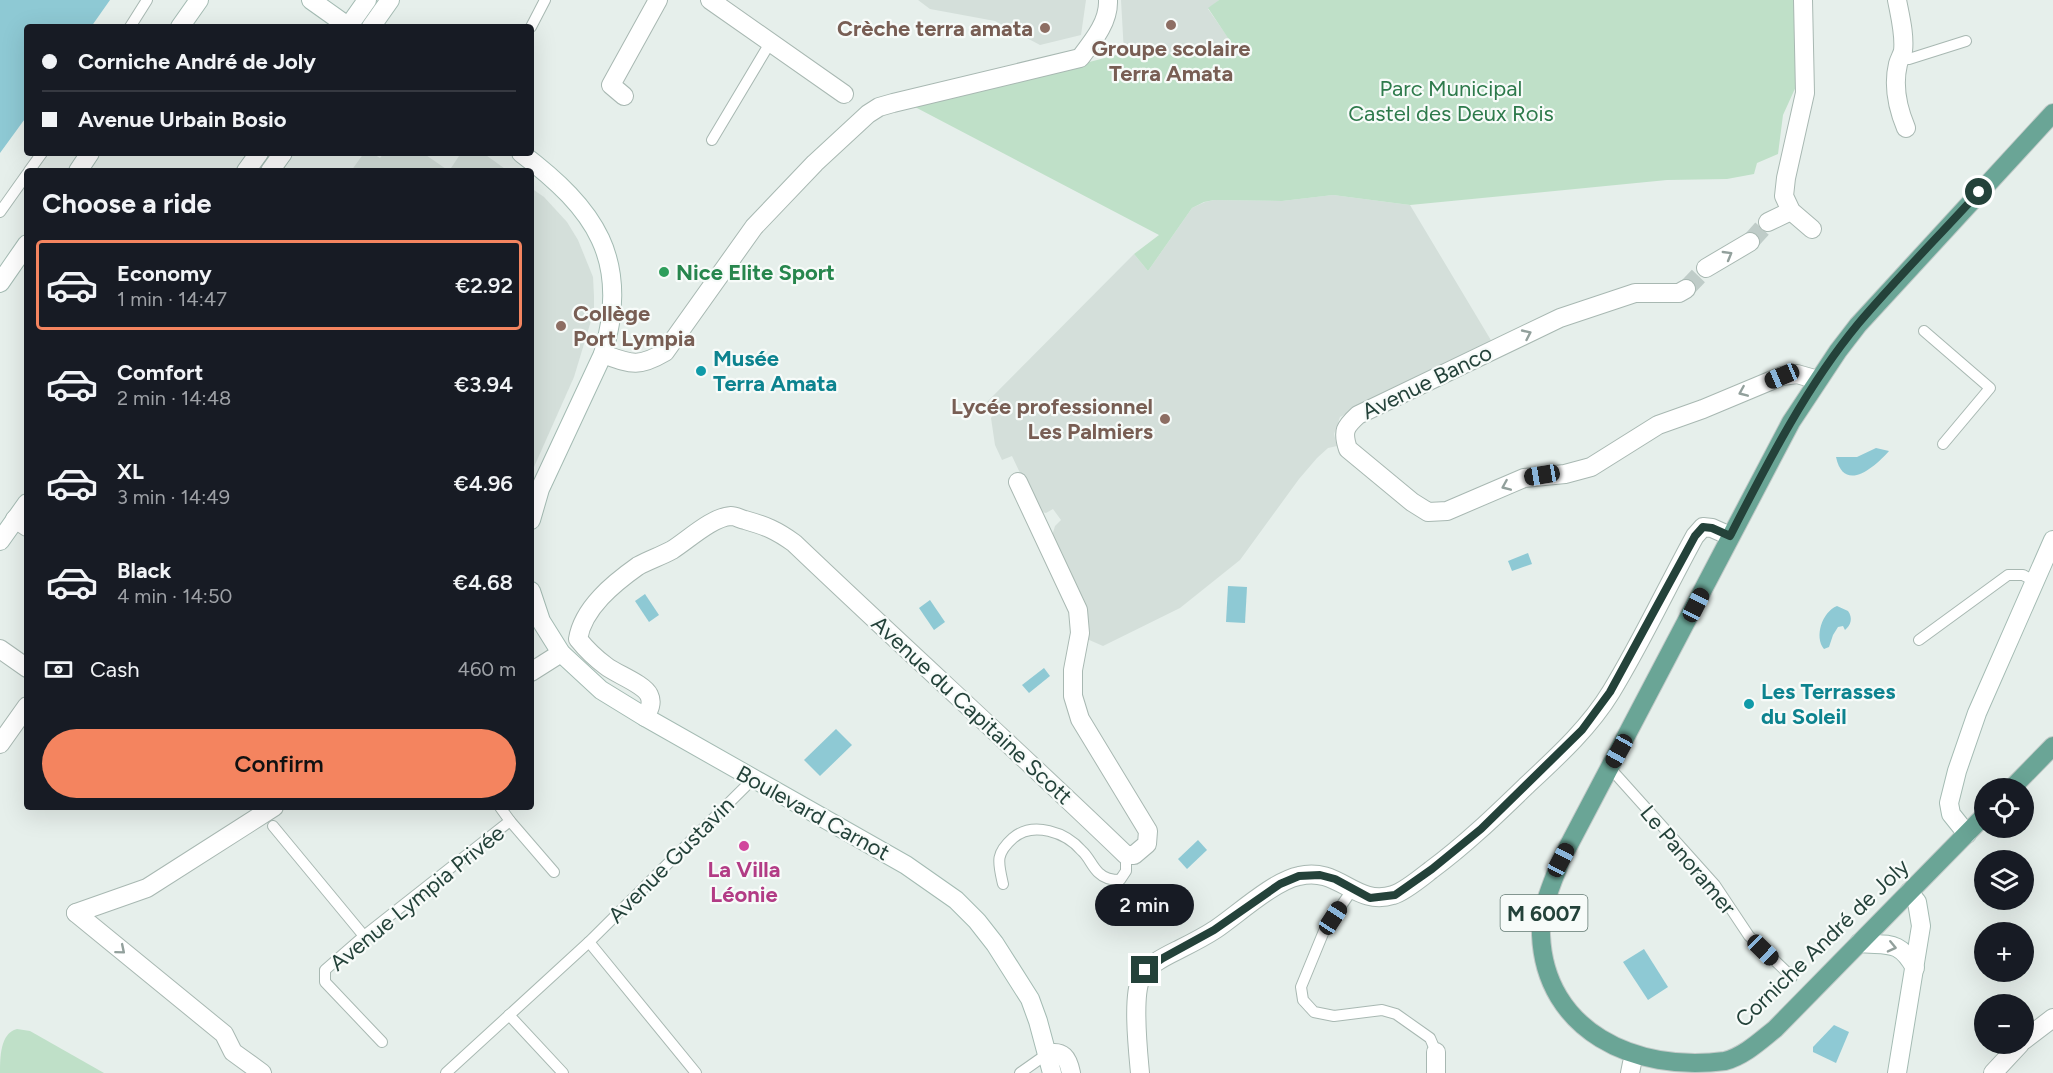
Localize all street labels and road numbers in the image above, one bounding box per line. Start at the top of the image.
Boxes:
street label: Avenue Banco [1358,339,1496,425]
street label: Avenue du Capitaine Scott [866,610,1078,810]
street label: Boulevard Carnot [732,760,894,866]
street label: Avenue Gustavin [602,791,740,929]
street label: Le Panoramer [1634,800,1742,921]
street label: Avenue Lympia Privée [324,819,510,977]
street label: Corniche André de Joly [1730,853,1915,1033]
road number: M 6007 [1500,895,1588,931]

